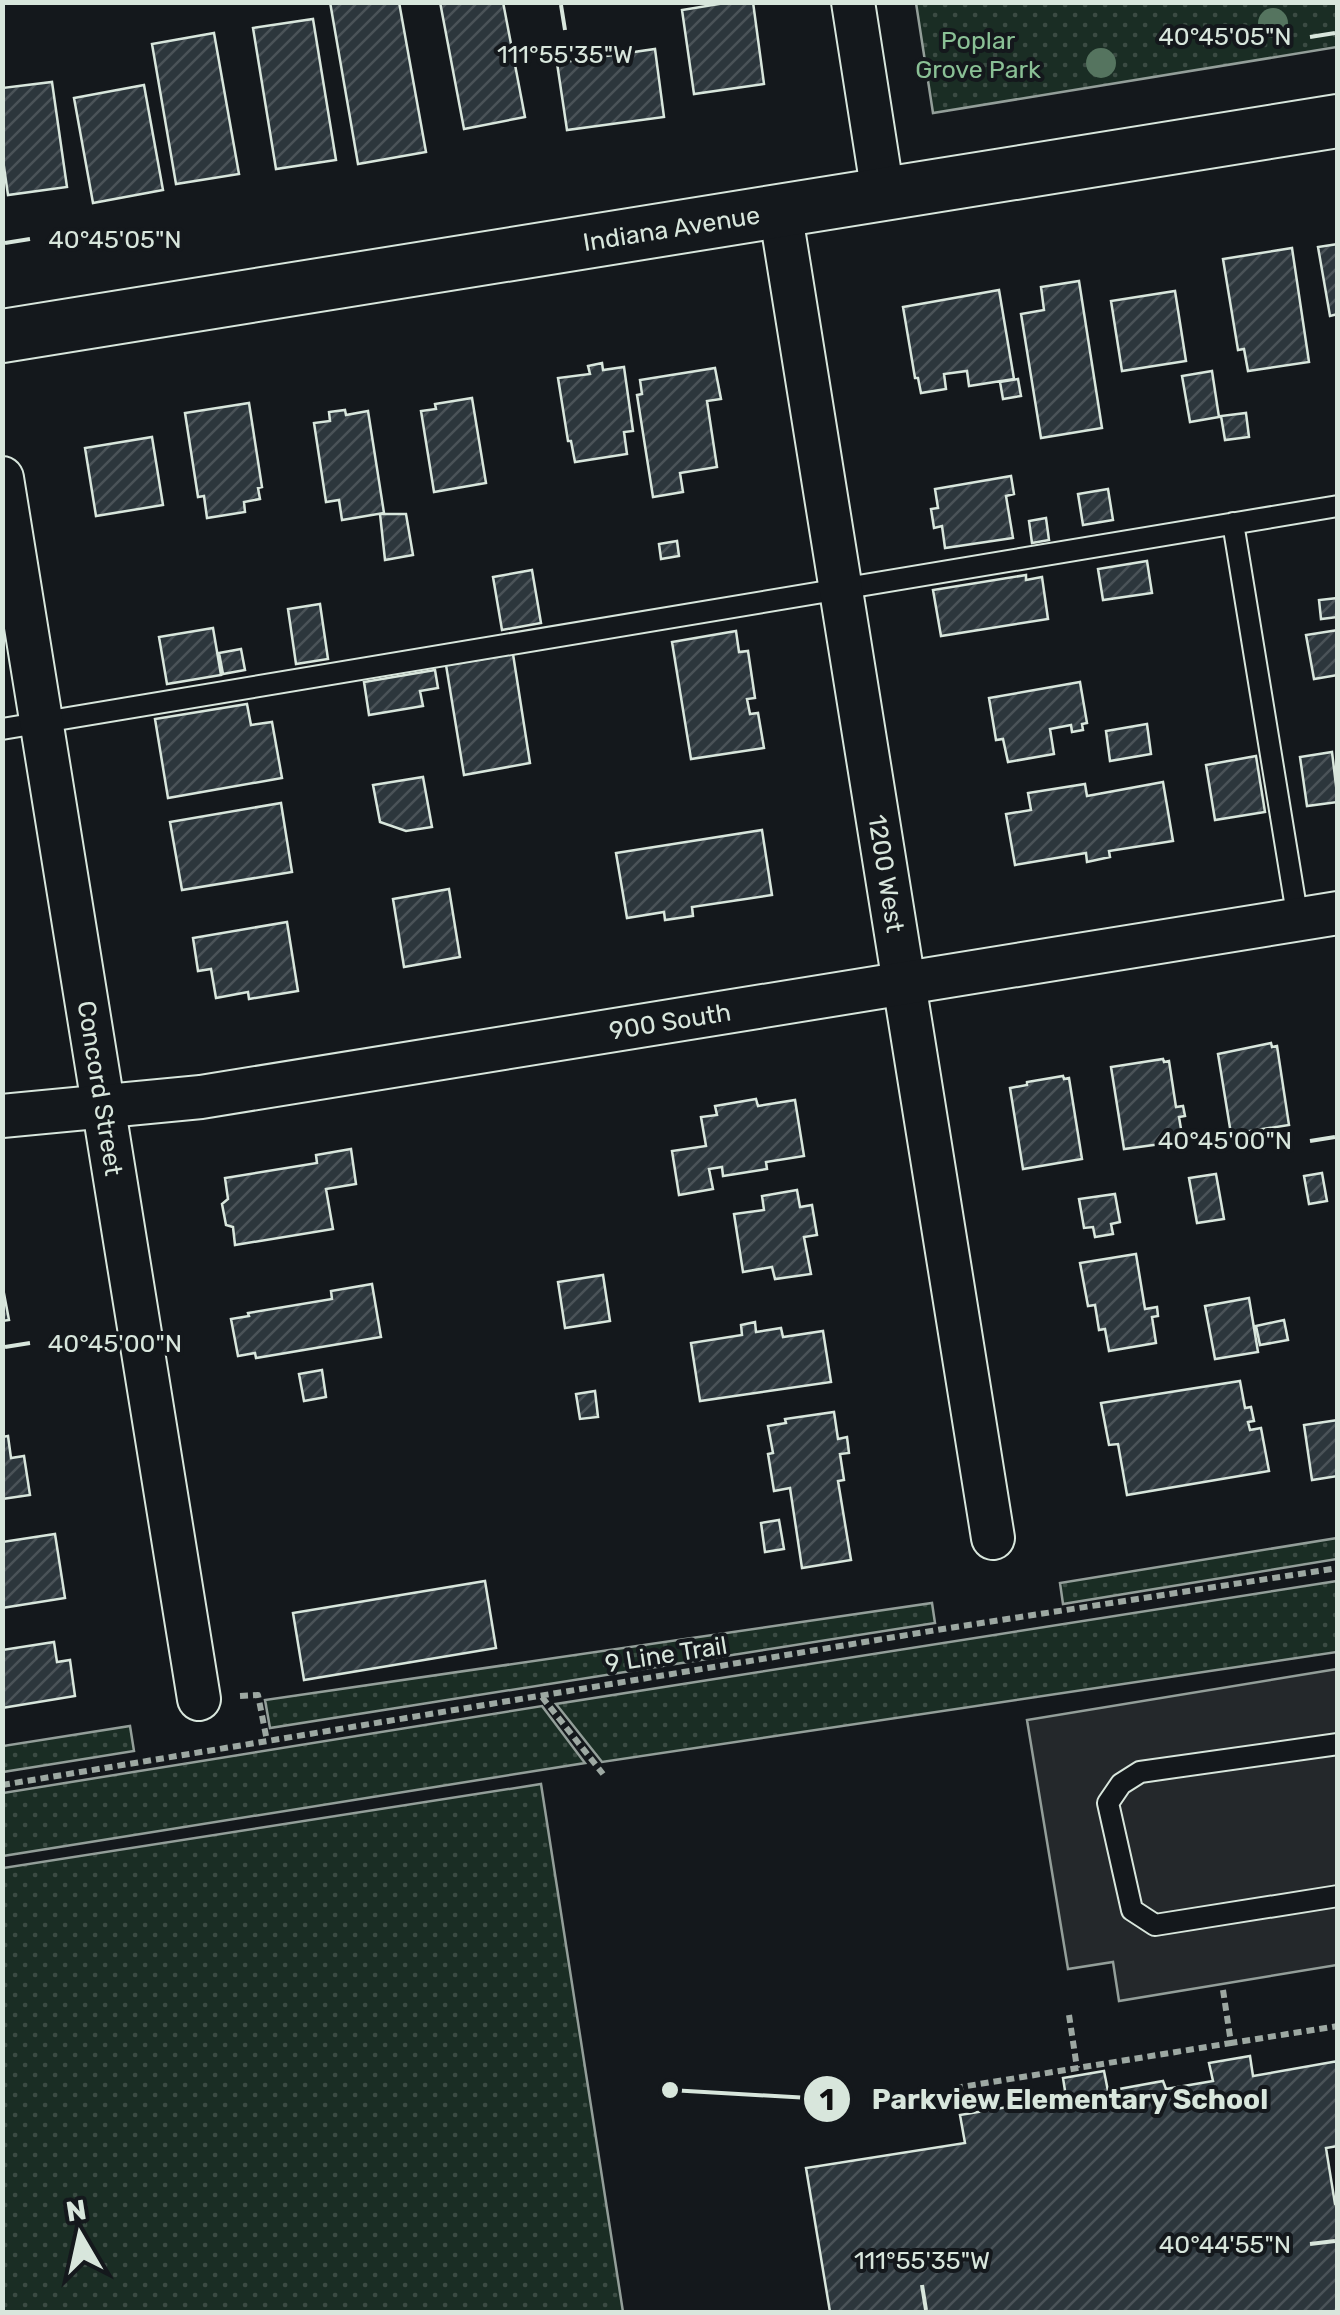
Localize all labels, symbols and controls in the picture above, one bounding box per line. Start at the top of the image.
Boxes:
text: 40°45'05"N [1158,22,1292,51]
park label: Poplar Grove Park [915,26,1041,84]
text: 111°55'35"W [497,40,633,69]
street label: Indiana Avenue [581,200,762,257]
text: 40°45'05"N [48,225,182,254]
street label: 1200 West [862,813,910,935]
street label: 900 South [607,997,733,1046]
street label: Concord Street [72,999,128,1178]
text: 40°45'00"N [1158,1126,1292,1155]
text: 40°45'00"N [48,1329,182,1358]
street label: 9 Line Trail [603,1631,729,1678]
callout: Parkview Elementary School [802,2070,1289,2128]
text: 1 [820,2082,834,2118]
text: Parkview Elementary School [872,2083,1268,2116]
north arrow [30,2185,130,2285]
text: N [64,2193,89,2229]
text: 40°44'55"N [1159,2230,1291,2259]
text: 111°55'35"W [854,2246,990,2275]

